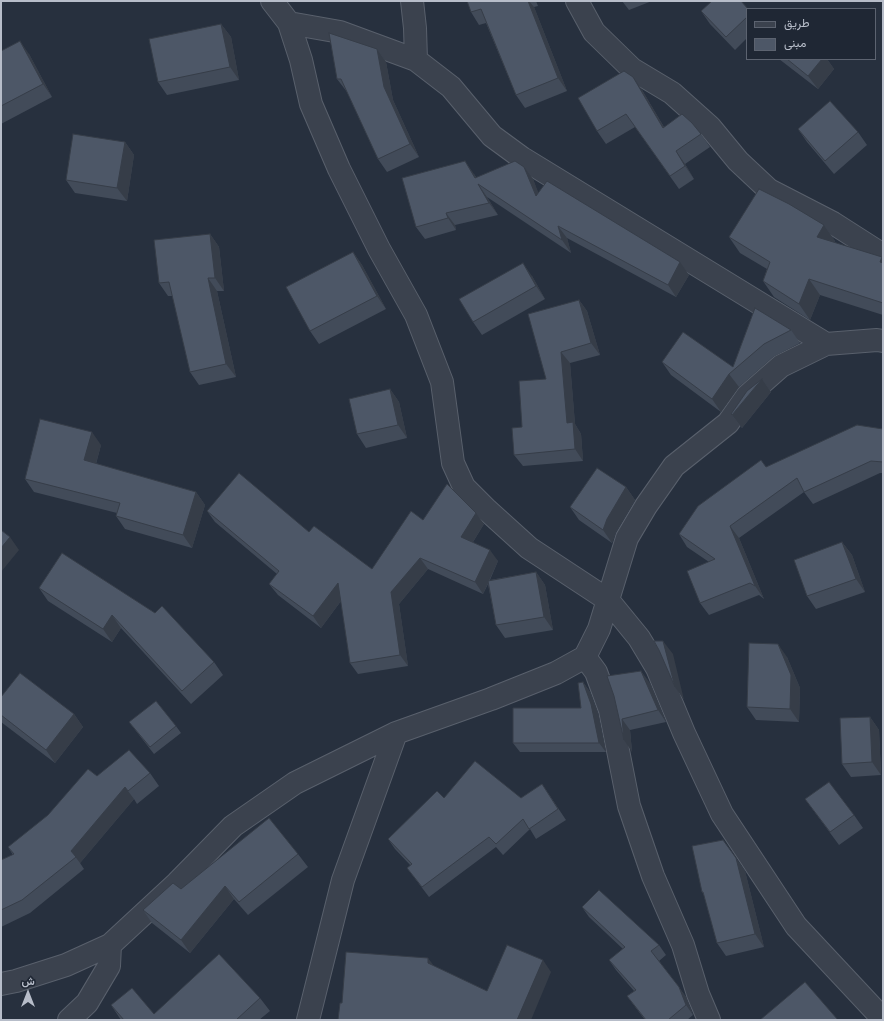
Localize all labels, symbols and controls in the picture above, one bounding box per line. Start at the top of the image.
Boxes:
legend [746,8,876,60]
text: طريق [784,16,809,30]
text: مبنى [784,36,806,50]
north arrow [8,973,48,1013]
text: ش [21,975,35,987]

